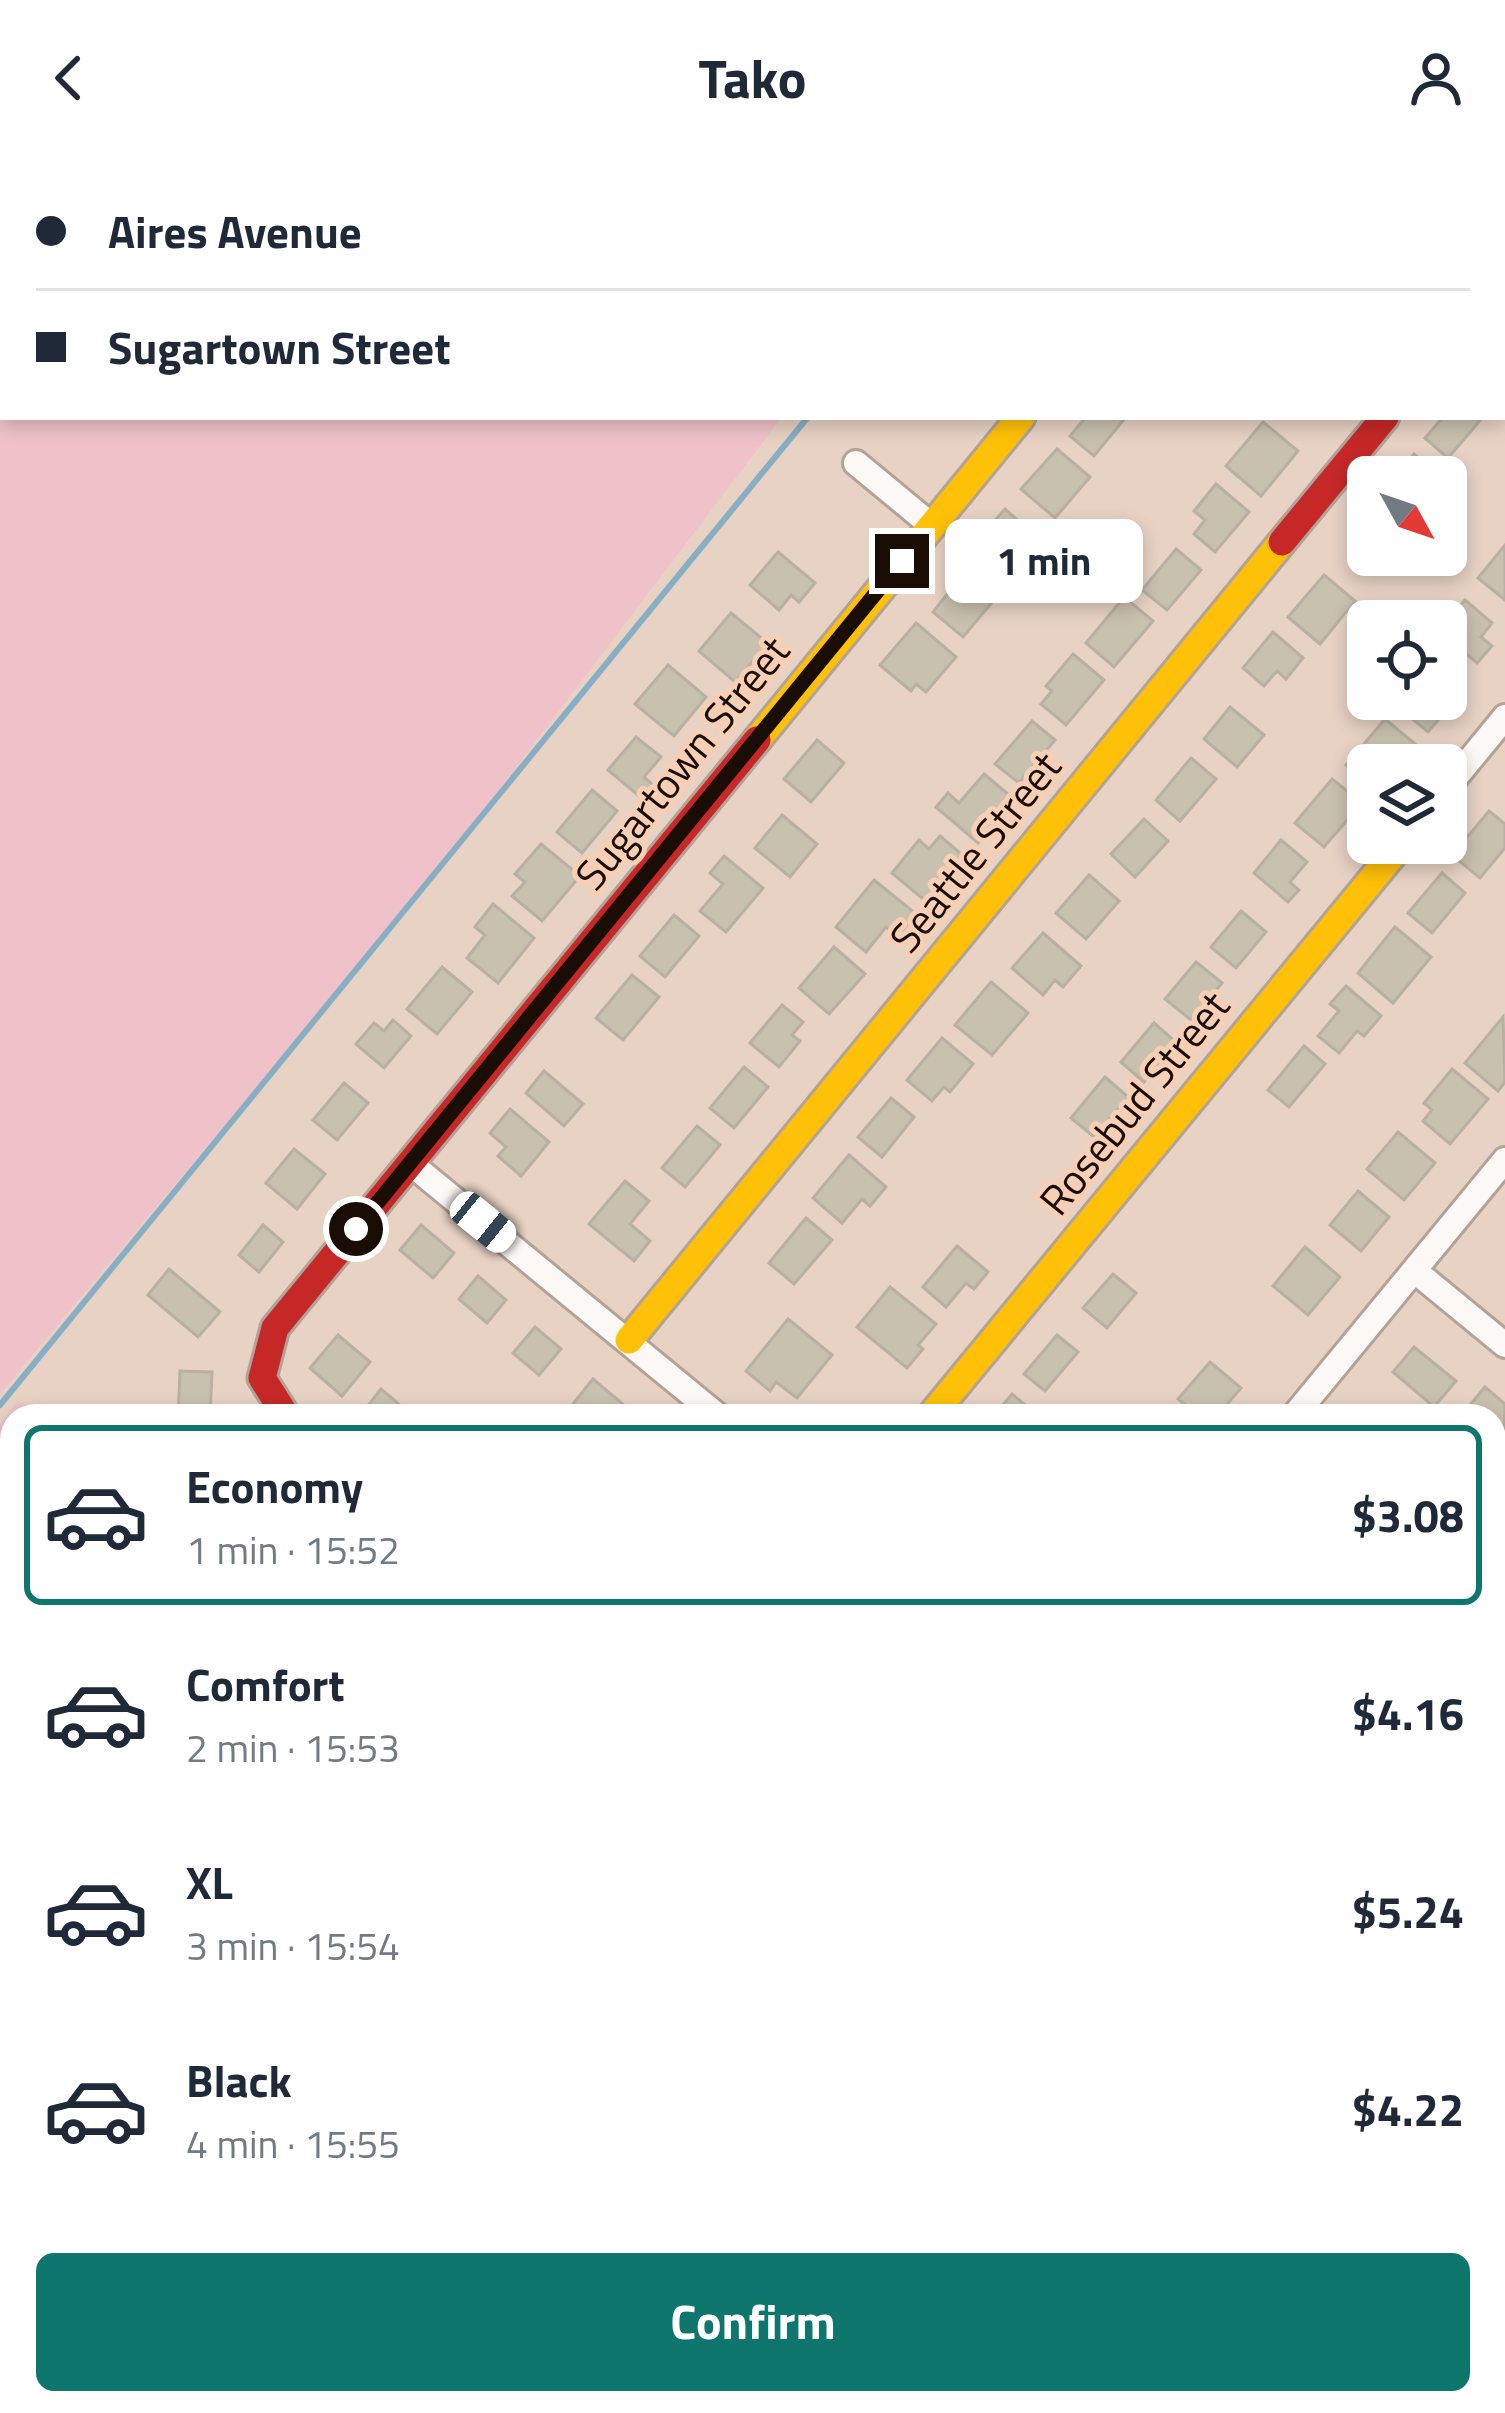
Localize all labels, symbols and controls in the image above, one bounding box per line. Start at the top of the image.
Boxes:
text: Tako [698,37,807,119]
icon: back [36,45,102,111]
icon: person [1403,45,1469,111]
text: Aires Avenue [108,197,362,265]
text: Sugartown Street [108,313,451,381]
north arrow [1347,456,1467,576]
map controls [1347,456,1467,864]
callout: 1 min [944,519,1142,603]
text: 1 min [997,531,1091,590]
route end [875,534,929,588]
button: locate [1347,600,1467,720]
street label: Sugartown Street [558,621,804,903]
street label: Seattle Street [873,737,1076,966]
button: layers [1347,744,1467,864]
street label: Rosebud Street [1023,976,1244,1228]
car [444,1185,522,1259]
route start [329,1202,383,1256]
text: Economy [186,1452,363,1520]
icon: car [42,1461,150,1569]
text: $3.08 [1352,1481,1464,1549]
text: 1 min · 15:52 [186,1520,400,1579]
text: Comfort [186,1650,345,1718]
icon: car [42,1659,150,1767]
text: $4.16 [1352,1679,1464,1747]
text: 2 min · 15:53 [186,1718,400,1777]
text: XL [186,1848,233,1916]
icon: car [42,1857,150,1965]
text: $5.24 [1352,1877,1464,1945]
text: 3 min · 15:54 [186,1916,400,1975]
text: Black [186,2046,292,2114]
icon: car [42,2055,150,2163]
text: $4.22 [1352,2075,1464,2143]
text: 4 min · 15:55 [186,2114,400,2173]
button: Confirm [36,2253,1470,2391]

